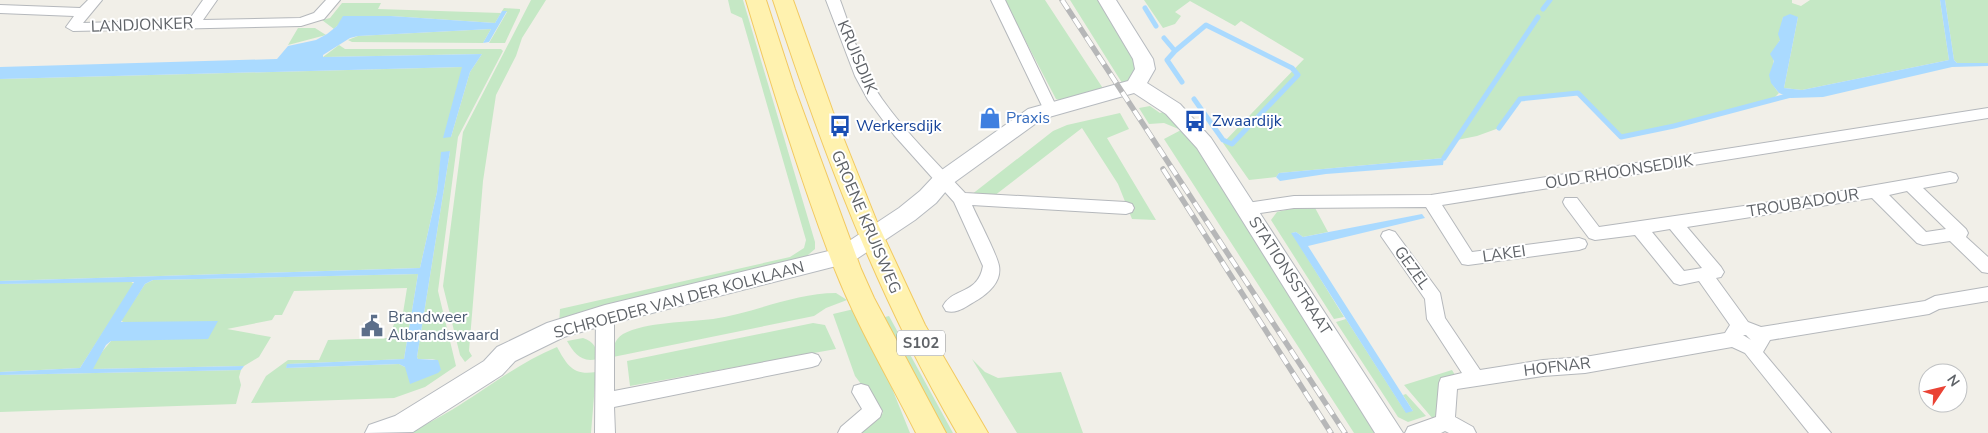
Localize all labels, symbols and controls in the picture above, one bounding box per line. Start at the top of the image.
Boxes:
street label: LANDJONKER [90,12,194,38]
street label: KRUISDIJK [832,17,883,98]
shop icon: Praxis [977,105,1003,131]
place label: Praxis [1006,107,1050,129]
bus stop icon: Zwaardijk [1182,108,1208,134]
place label: Zwaardijk [1212,110,1283,132]
bus stop icon: Werkersdijk [827,113,853,139]
place label: Werkersdijk [856,115,942,137]
street label: GROENE KRUISWEG [826,147,906,297]
street label: OUD RHOONSEDIJK [1543,149,1696,195]
street label: TROUBADOUR [1745,183,1861,223]
street label: STATIONSSTRAAT [1243,212,1337,340]
street label: LAKEI [1481,240,1527,268]
street label: GEZEL [1389,242,1435,294]
street label: SCHROEDER VAN DER KOLKLAAN [551,256,807,344]
place label: Brandweer Albrandswaard [388,306,499,346]
public building icon: Brandweer Albrandswaard [359,313,385,339]
road number: S102 [897,330,945,356]
street label: HOFNAR [1522,352,1592,382]
north arrow [1918,363,1968,413]
text: N [1942,371,1964,391]

